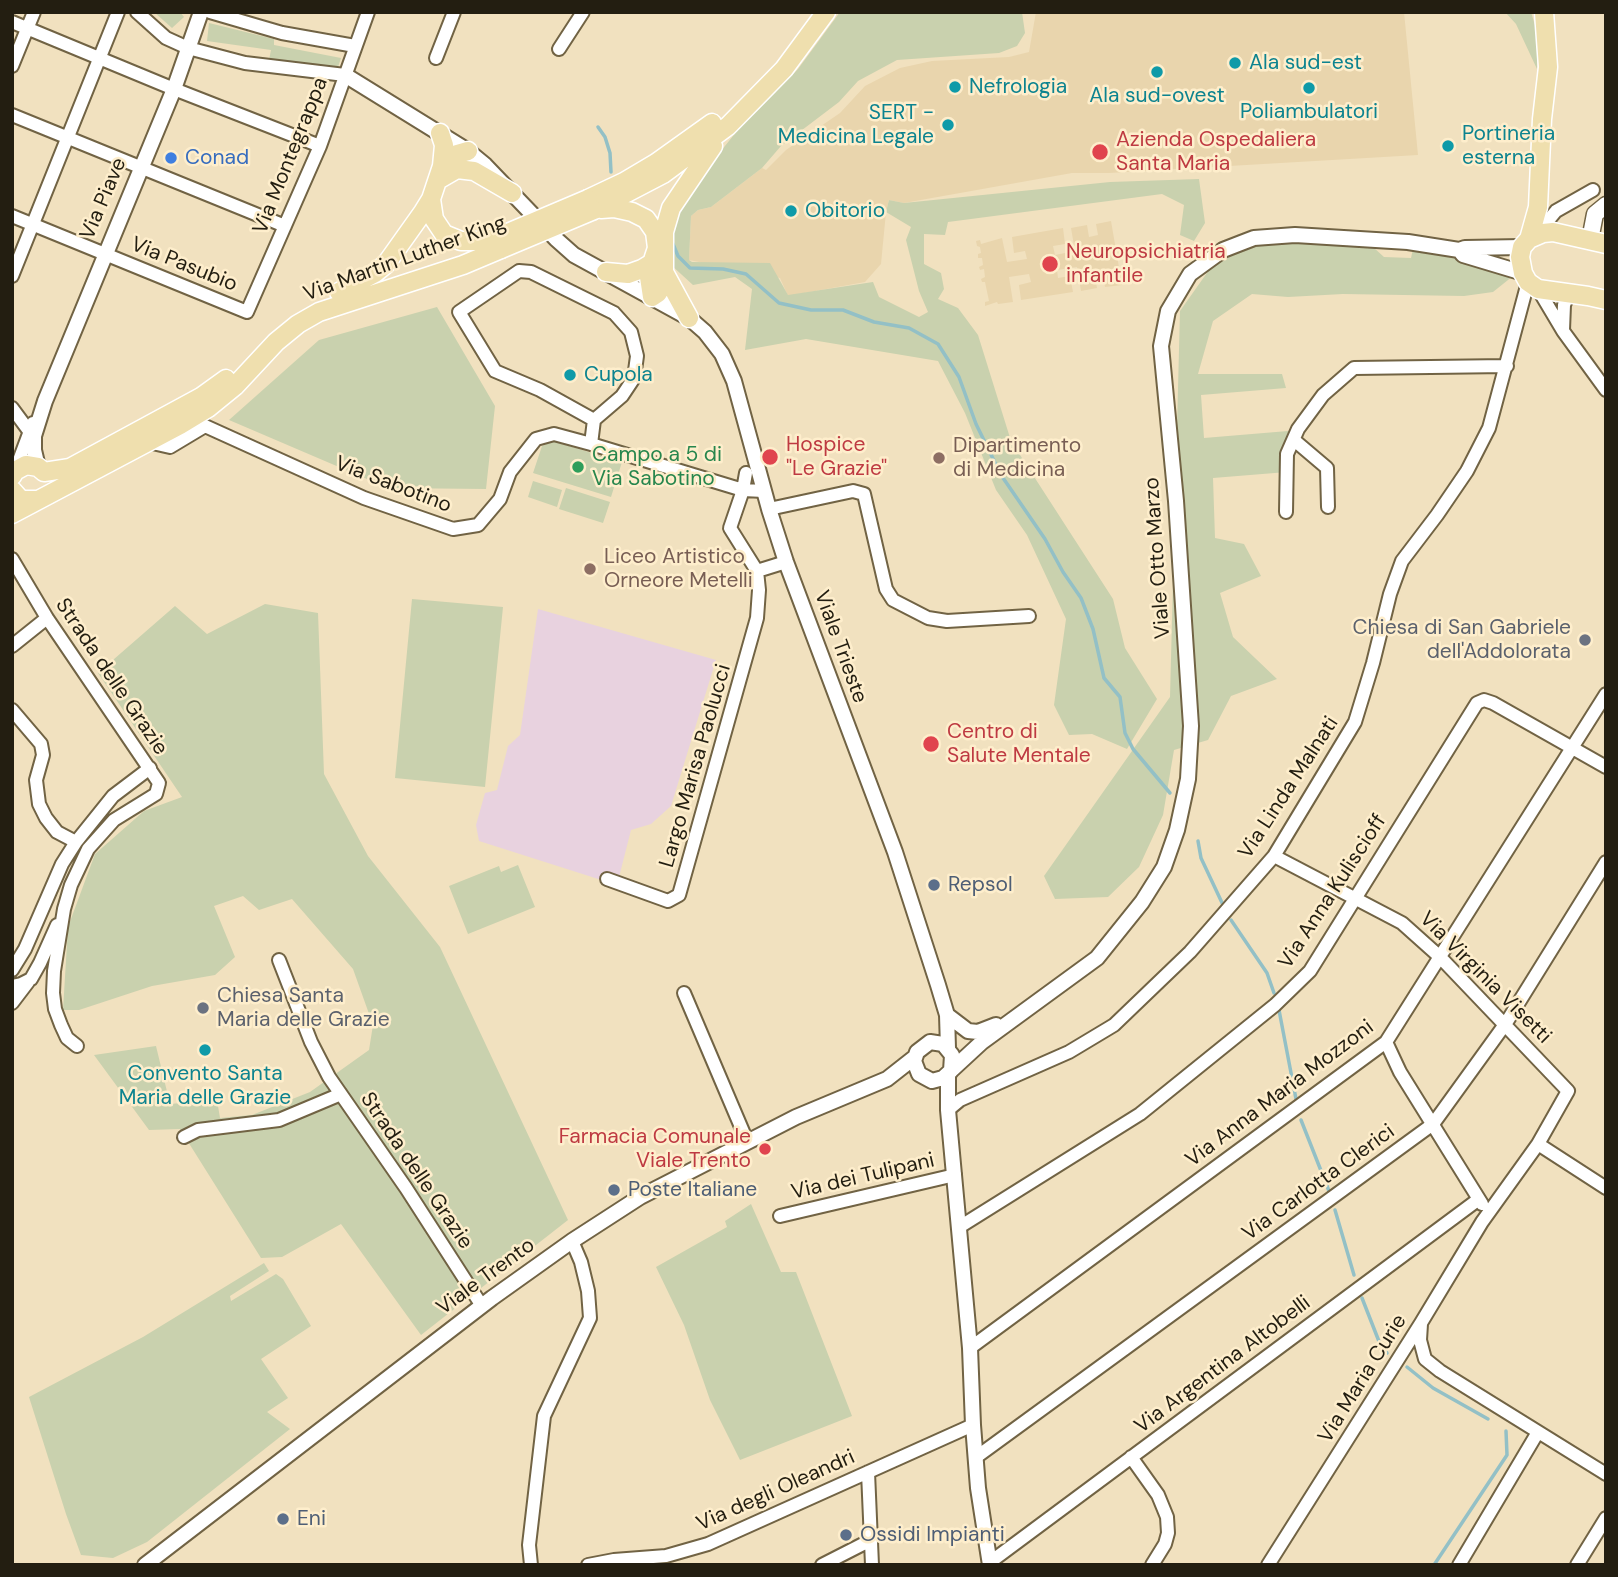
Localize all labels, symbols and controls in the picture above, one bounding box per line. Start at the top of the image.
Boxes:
place label: Ala sud-est [1249,50,1362,76]
marker: Ala sud-est [1227,55,1243,71]
marker: Ala sud-ovest [1149,64,1165,80]
street label: Via Montegrappa [248,74,334,238]
place label: Nefrologia [969,74,1067,100]
marker: Nefrologia [947,79,963,95]
marker: Poliambulatori [1301,80,1317,96]
place label: Ala sud-ovest [1089,83,1225,109]
place label: Poliambulatori [1240,99,1378,125]
place label: SERT - Medicina Legale [778,100,934,150]
marker: SERT - Medicina Legale [940,117,956,133]
place label: Portineria esterna [1462,121,1555,171]
place label: Azienda Ospedaliera Santa Maria [1116,127,1316,177]
marker: Portineria esterna [1440,138,1456,154]
marker: Azienda Ospedaliera Santa Maria [1090,142,1110,162]
place label: Conad [185,145,249,171]
marker: Conad [163,150,179,166]
street label: Via Piave [75,154,133,244]
place label: Obitorio [805,198,885,224]
marker: Obitorio [783,203,799,219]
street label: Via Martin Luther King [300,211,510,307]
street label: Via Pasubio [127,232,241,298]
place label: Neuropsichiatria infantile [1066,239,1226,289]
marker: Neuropsichiatria infantile [1040,254,1060,274]
place label: Cupola [584,362,653,388]
marker: Cupola [562,367,578,383]
place label: Hospice "Le Grazie" [786,432,887,482]
place label: Dipartimento di Medicina [953,433,1081,483]
place label: Campo a 5 di Via Sabotino [592,442,722,492]
marker: Hospice "Le Grazie" [760,447,780,467]
marker: Dipartimento di Medicina [931,450,947,466]
street label: Via Sabotino [331,451,455,519]
marker: Campo a 5 di Via Sabotino [570,459,586,475]
street label: Viale Otto Marzo [1140,476,1176,640]
place label: Liceo Artistico Orneore Metelli [604,544,753,594]
marker: Liceo Artistico Orneore Metelli [582,561,598,577]
street label: Viale Trieste [808,587,872,707]
street label: Strada delle Grazie [49,594,173,760]
place label: Chiesa di San Gabriele dell'Addolorata [1352,615,1571,665]
marker: Chiesa di San Gabriele dell'Addolorata [1577,632,1593,648]
street label: Largo Marisa Paolucci [655,662,737,870]
street label: Via Linda Malnati [1234,712,1344,864]
place label: Centro di Salute Mentale [947,719,1091,769]
marker: Centro di Salute Mentale [921,734,941,754]
street label: Via Anna Kuliscioff [1274,810,1392,974]
place label: Repsol [948,872,1013,898]
marker: Repsol [926,877,942,893]
street label: Via Virginia Visetti [1414,907,1556,1049]
place label: Chiesa Santa Maria delle Grazie [217,983,390,1033]
marker: Chiesa Santa Maria delle Grazie [195,1000,211,1016]
street label: Via Anna Maria Mozzoni [1181,1015,1379,1173]
marker: Convento Santa Maria delle Grazie [197,1042,213,1058]
place label: Convento Santa Maria delle Grazie [119,1061,291,1111]
street label: Strada delle Grazie [354,1088,478,1254]
street label: Via Carlotta Clerici [1238,1119,1400,1247]
place label: Farmacia Comunale Viale Trento [559,1124,751,1174]
marker: Farmacia Comunale Viale Trento [757,1141,773,1157]
street label: Via dei Tulipani [789,1148,937,1206]
place label: Poste Italiane [628,1177,757,1203]
marker: Poste Italiane [606,1182,622,1198]
street label: Viale Trento [432,1233,540,1321]
street label: Via Argentina Altobelli [1130,1291,1316,1439]
street label: Via Maria Curie [1313,1310,1413,1448]
street label: Via degli Oleandri [693,1445,859,1537]
place label: Eni [297,1506,326,1532]
marker: Eni [275,1511,291,1527]
place label: Ossidi Impianti [860,1522,1005,1548]
marker: Ossidi Impianti [838,1527,854,1543]

